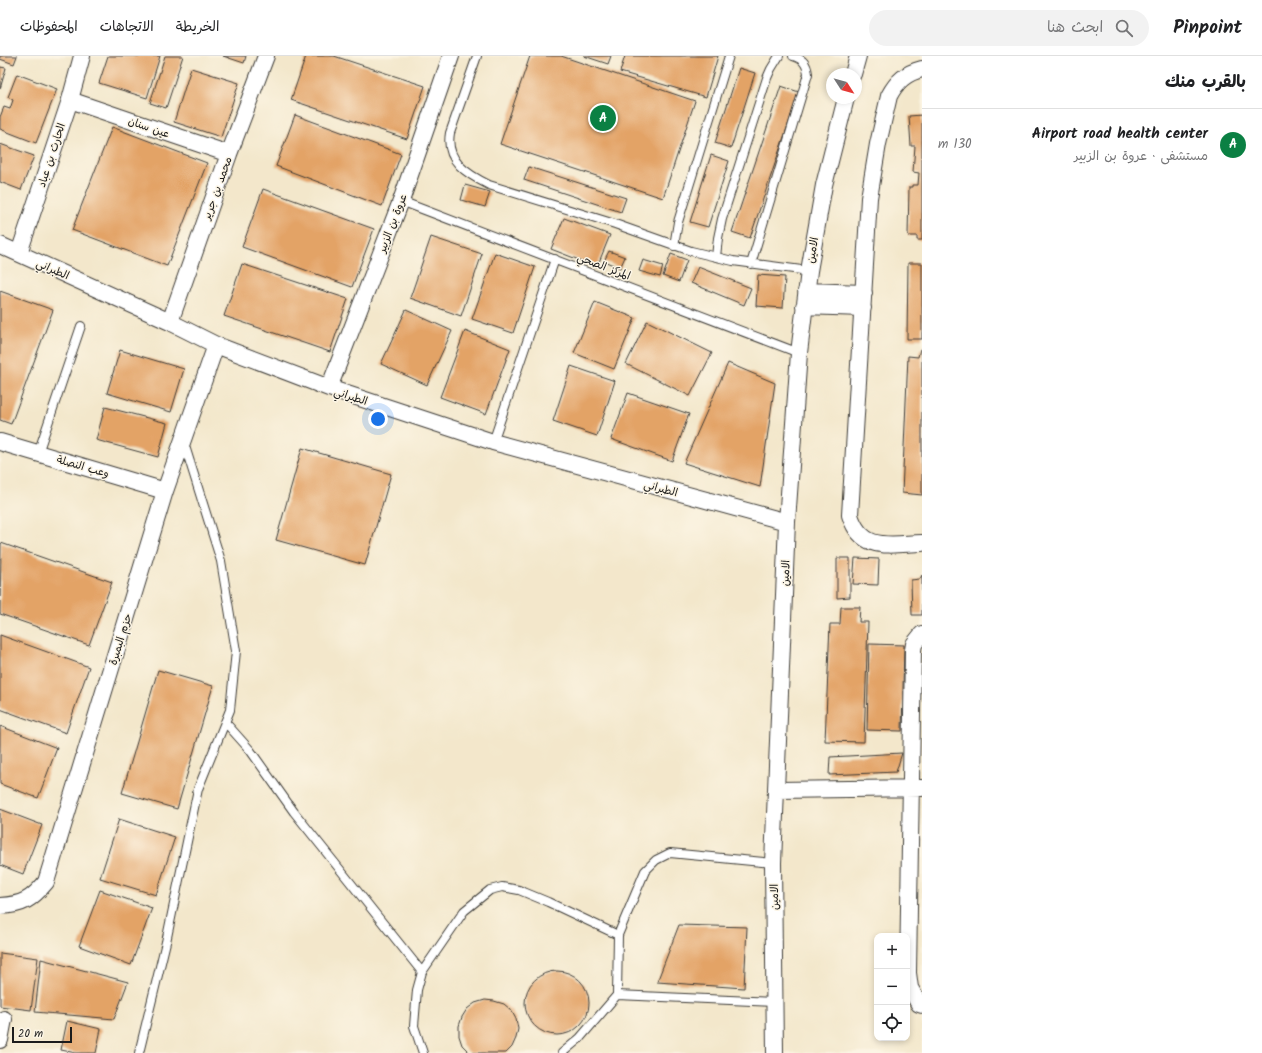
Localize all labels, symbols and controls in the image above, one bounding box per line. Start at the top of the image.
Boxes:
search box [869,10,1149,46]
text: Pinpoint [1173,13,1242,43]
text: المحفوظات [20,16,78,38]
text: الاتجاهات [100,16,154,38]
text: الخريطة [176,16,219,38]
text: ابحث هنا [1047,16,1103,40]
icon: search [1113,17,1135,39]
north arrow [826,68,862,104]
text: بالقرب منك [1165,69,1246,96]
pin: A [590,103,616,133]
street label: عين سنان [125,112,172,143]
street label: الحارث بن عباد [33,121,71,190]
text: Airport road health center [1032,122,1208,146]
text: 130 m [938,134,972,155]
text: A [1229,134,1237,155]
text: مستشفى · عروة بن الزبير [1074,146,1208,167]
street label: محمد بن جرير [198,154,238,223]
street label: عروة بن الزبير [373,191,412,256]
street label: الامين [802,236,824,265]
street label: المركز الصحي [574,249,633,286]
street label: الطبراني [33,255,72,286]
street label: الطبراني [331,383,370,412]
your location [368,409,388,429]
street label: وعب النصلة [54,451,111,483]
street label: الطبراني [641,476,680,503]
street label: الامين [777,560,795,587]
street label: حزم البمبرة [105,611,137,667]
street label: الامين [766,884,784,910]
map controls [874,933,910,1041]
button: + [874,933,910,969]
button: − [874,969,910,1005]
button: locate [874,1005,910,1041]
scale bar [12,1025,72,1044]
text: 20 m [18,1025,43,1043]

